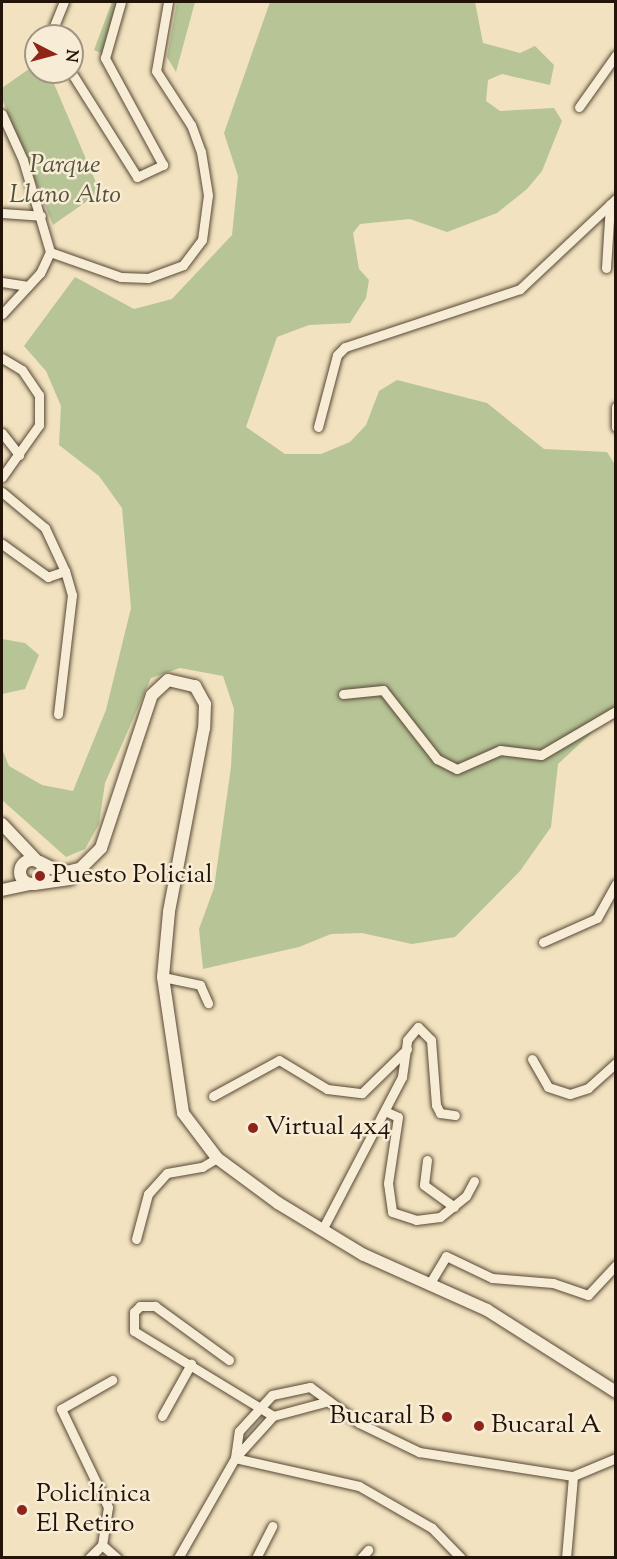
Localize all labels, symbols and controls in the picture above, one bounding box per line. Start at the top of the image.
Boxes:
north arrow [24,24,84,84]
text: N [58,48,83,63]
park label: Parque Llano Alto [9,150,121,212]
place label: Puesto Policial [52,860,213,892]
marker: Puesto Policial [33,869,47,883]
place label: Virtual 4x4 [265,1112,391,1144]
marker: Virtual 4x4 [246,1121,260,1135]
place label: Bucaral B [329,1401,435,1433]
marker: Bucaral B [440,1410,454,1424]
place label: Bucaral A [491,1410,601,1442]
marker: Bucaral A [472,1419,486,1433]
place label: Policlínica El Retiro [36,1479,151,1540]
marker: Policlínica El Retiro [13,1501,31,1519]

